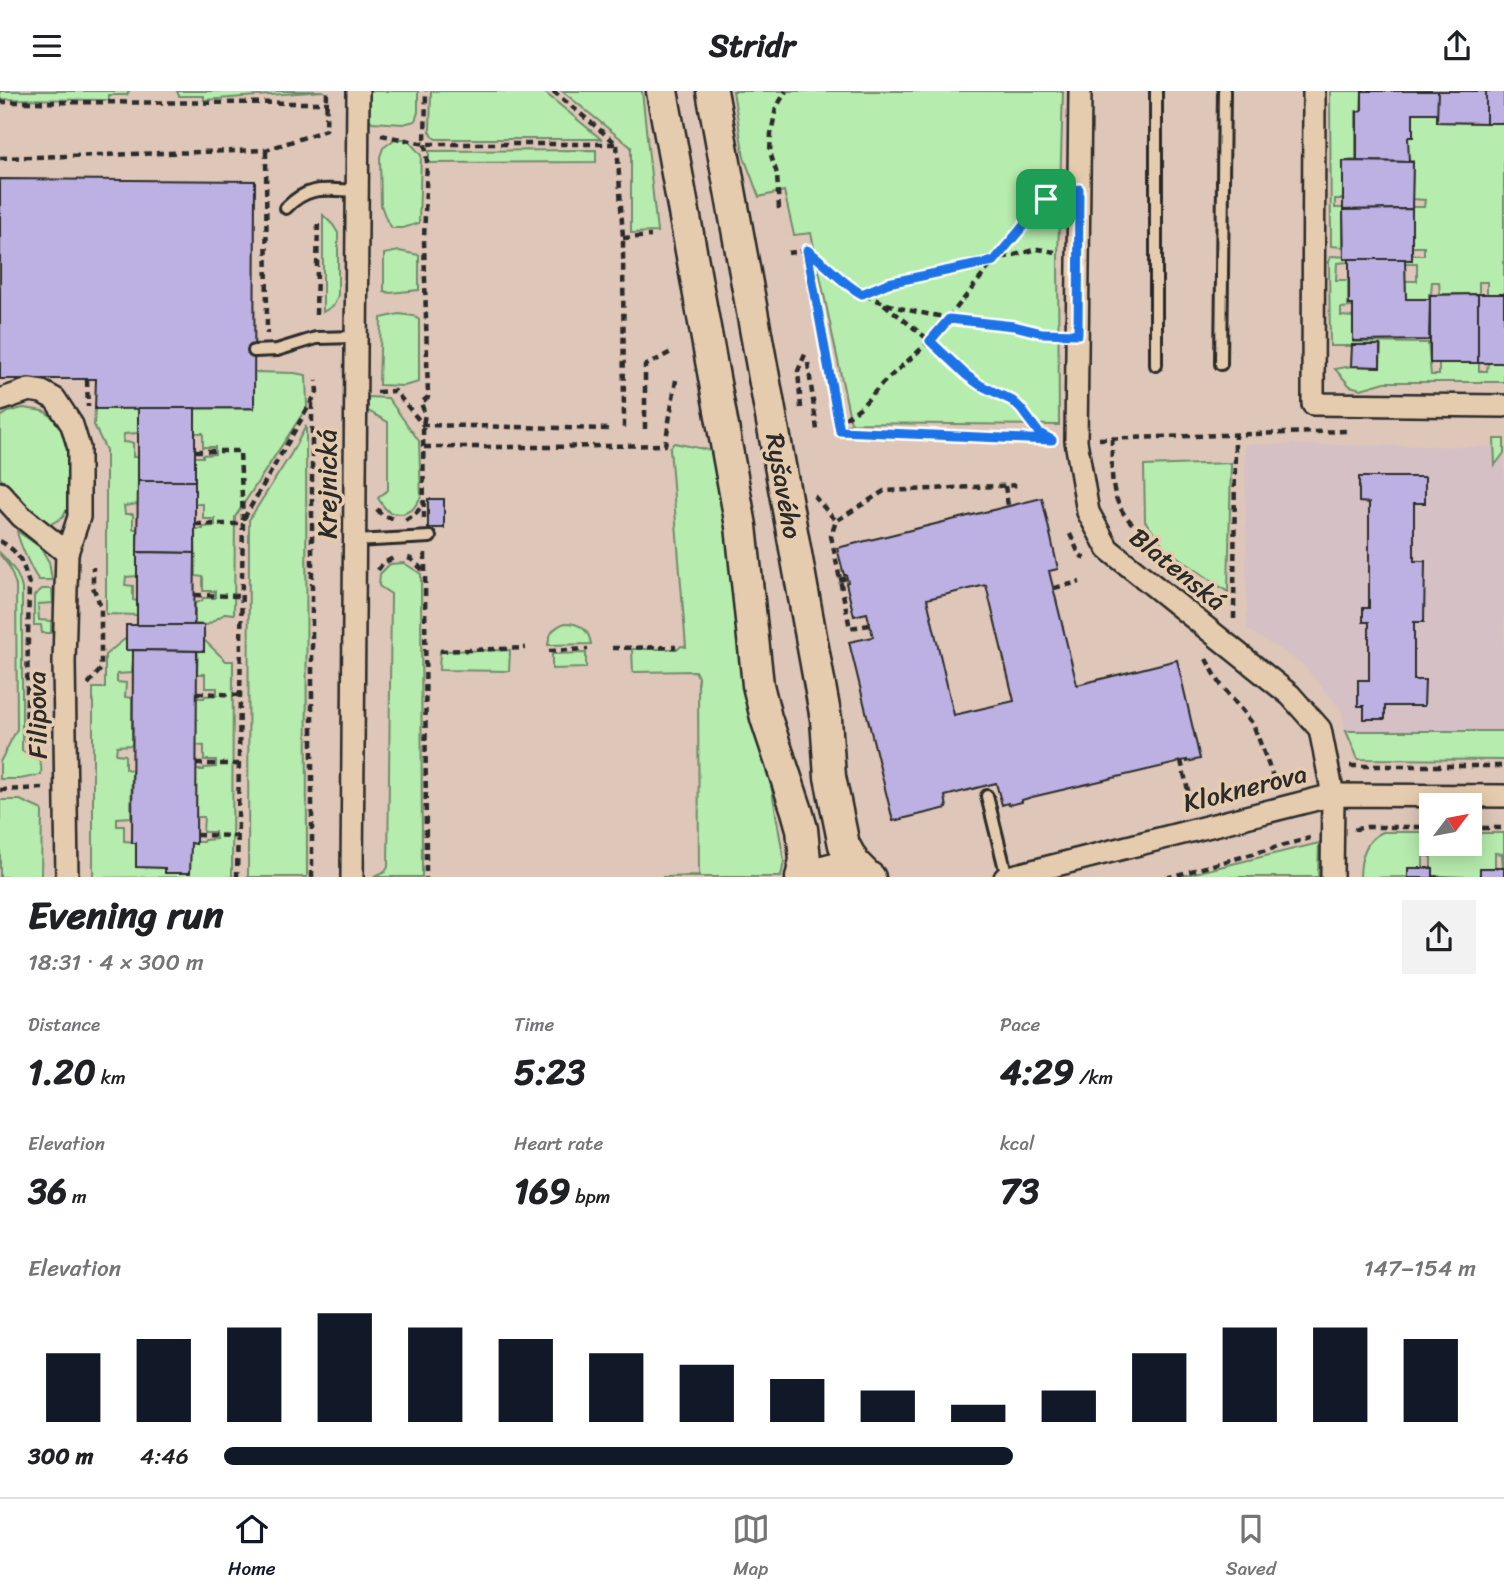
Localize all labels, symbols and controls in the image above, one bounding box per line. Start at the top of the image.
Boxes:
text: Stridr [709,17,795,74]
icon: menu [28,27,66,65]
icon: share [1438,27,1476,65]
pin [1016,169,1076,229]
icon: arrive [1027,180,1065,218]
street label: Krejnická [304,429,350,539]
street label: Ryšavého [752,430,816,542]
street label: Blatenská [1119,515,1237,623]
street label: Filipova [13,671,61,759]
street label: Kloknerova [1178,750,1312,826]
north arrow [1419,793,1482,856]
map controls [1419,793,1482,856]
text: Evening run [28,882,224,949]
button: share [1402,900,1476,974]
text: 18:31 · 4 × 300 m [28,942,204,983]
text: Distance [28,1008,100,1041]
text: Time [514,1008,554,1041]
text: Pace [1000,1008,1040,1041]
text: 1.20 [28,1041,96,1103]
text: 5:23 [514,1041,585,1103]
text: 4:29 [1000,1041,1074,1103]
text: km [96,1061,126,1094]
text: /km [1074,1061,1113,1094]
text: Elevation [28,1127,105,1160]
text: Heart rate [514,1127,603,1160]
text: kcal [1000,1127,1035,1160]
text: 36 [28,1160,67,1222]
text: 169 [514,1160,570,1222]
text: 73 [1000,1160,1039,1222]
text: m [67,1180,87,1213]
text: bpm [570,1180,610,1213]
text: Elevation [28,1248,121,1289]
text: 147–154 m [1364,1248,1476,1289]
text: 300 m [28,1436,93,1477]
text: 4:46 [140,1436,189,1477]
tab: Home [228,1510,276,1585]
tab: Map [732,1510,770,1585]
tab: Saved [1226,1510,1276,1585]

